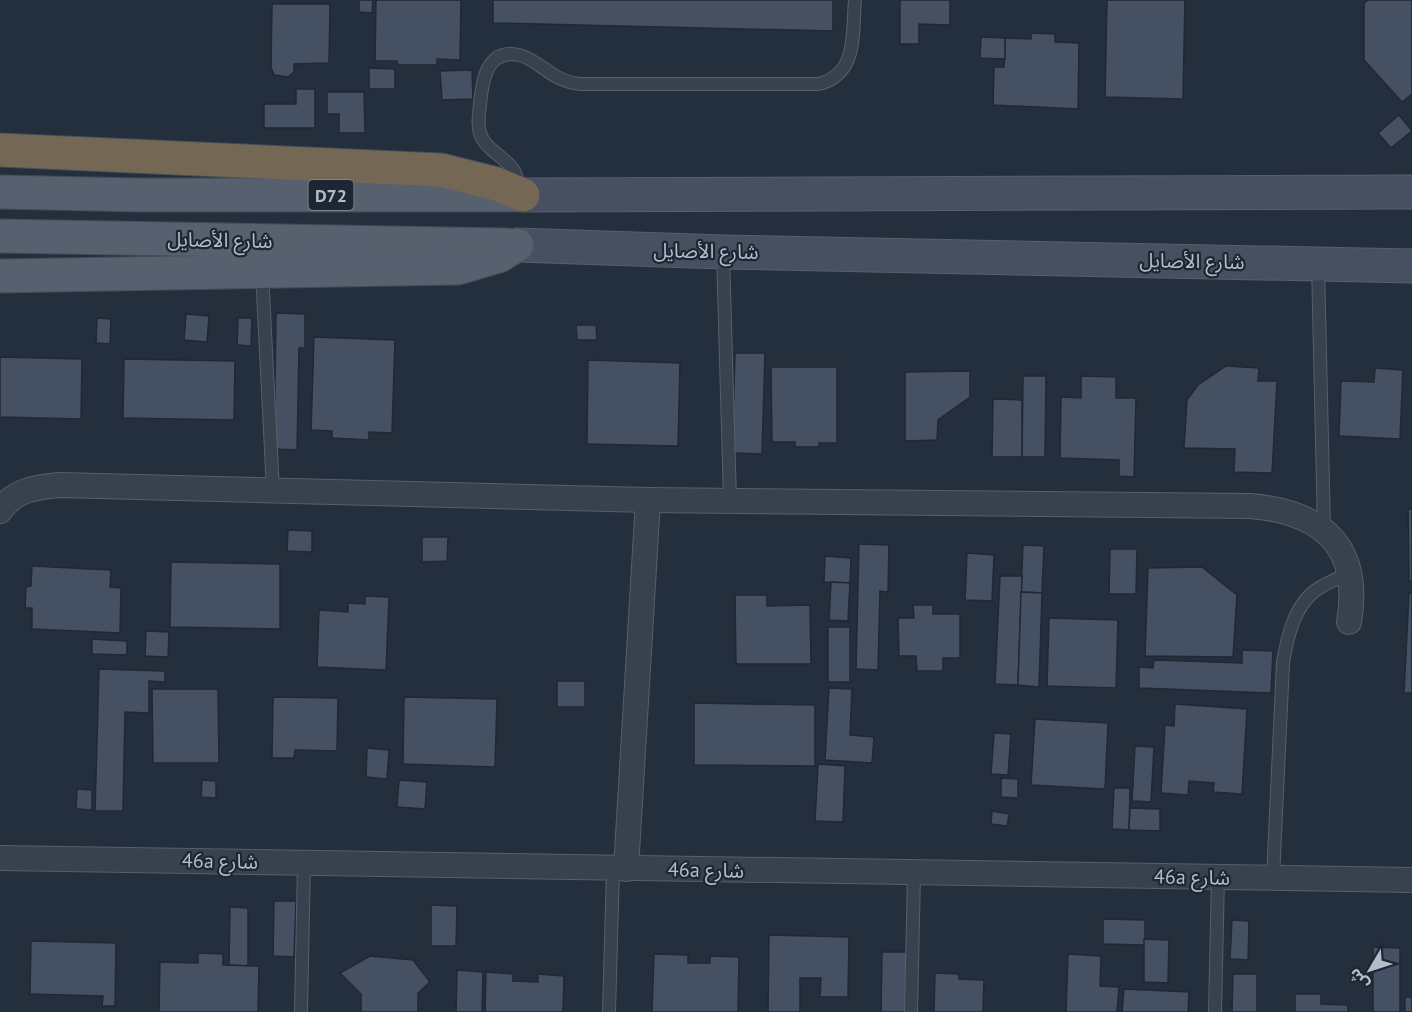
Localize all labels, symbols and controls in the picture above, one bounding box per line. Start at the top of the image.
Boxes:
road number: D72 [308,180,354,210]
street label: شارع الأصايل [167,226,273,256]
street label: شارع الأصايل [653,237,759,267]
street label: شارع الأصايل [1139,247,1245,277]
street label: 46a شارع [182,847,258,877]
street label: 46a شارع [668,856,744,886]
street label: 46a شارع [1154,863,1230,893]
north arrow [1340,940,1400,1000]
text: ش [1344,965,1373,994]

